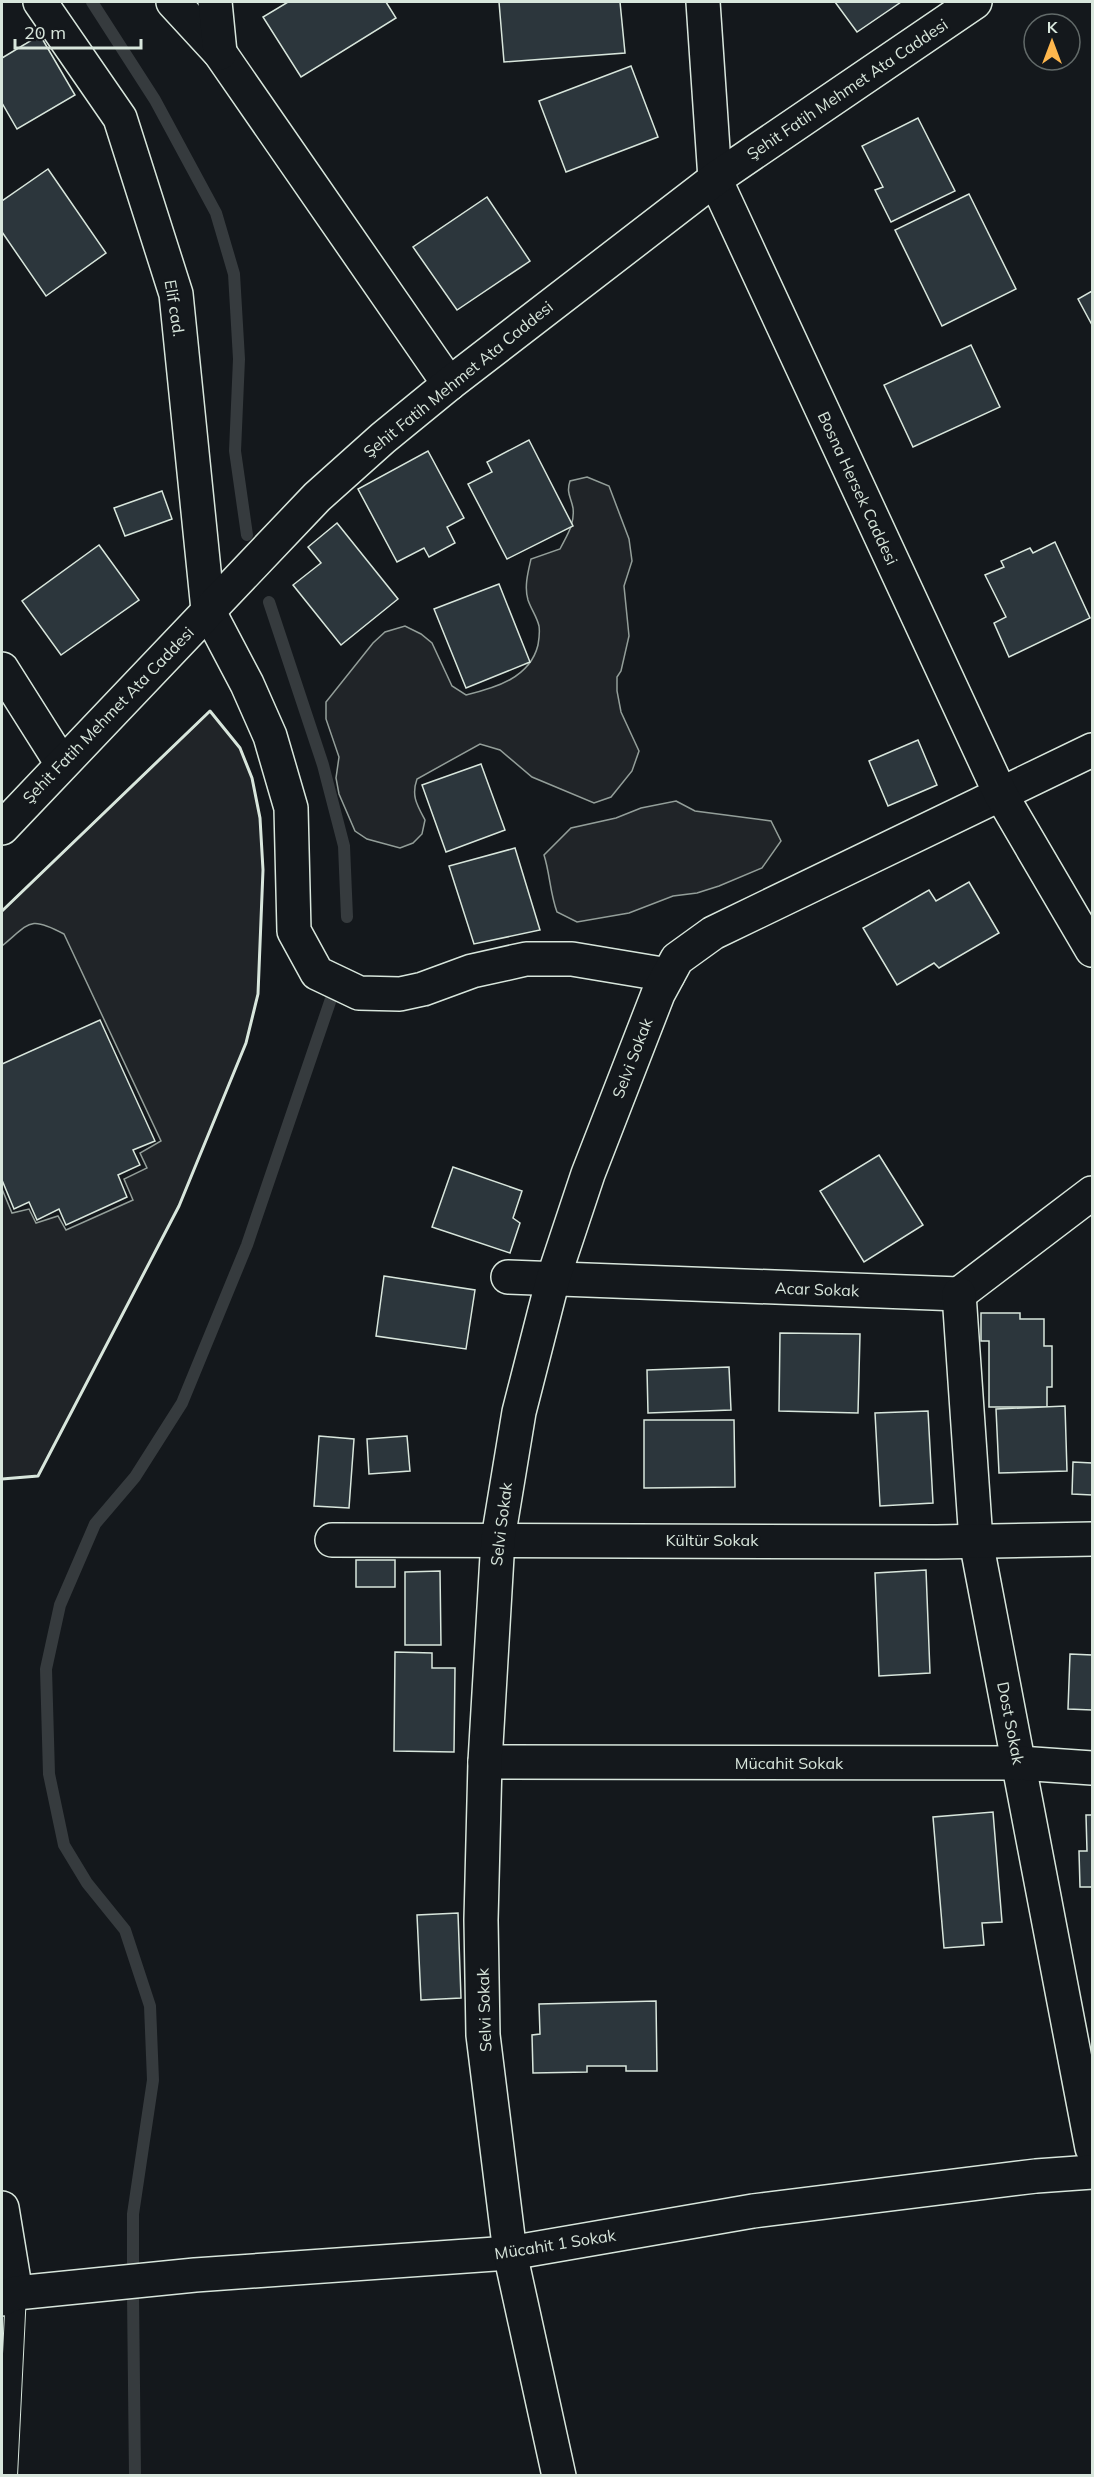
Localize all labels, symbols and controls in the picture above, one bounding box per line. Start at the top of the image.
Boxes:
scale bar [15,12,141,50]
north arrow [1022,12,1082,72]
street label: Şehit Fatih Mehmet Ata Caddesi [743,14,951,164]
text: K [1047,17,1059,37]
text: 20 m [24,21,66,44]
street label: Elif cad. [161,278,189,338]
street label: Şehit Fatih Mehmet Ata Caddesi [359,296,557,462]
street label: Bosna Hersek Caddesi [814,408,902,568]
street label: Şehit Fatih Mehmet Ata Caddesi [18,622,198,808]
street label: Selvi Sokak [608,1014,657,1101]
street label: Acar Sokak [775,1278,860,1300]
street label: Selvi Sokak [486,1480,516,1567]
street label: Kültür Sokak [666,1530,759,1550]
street label: Dost Sokak [993,1680,1029,1767]
street label: Mücahit Sokak [735,1753,844,1773]
street label: Selvi Sokak [473,1967,495,2052]
street label: Mücahit 1 Sokak [493,2224,618,2263]

